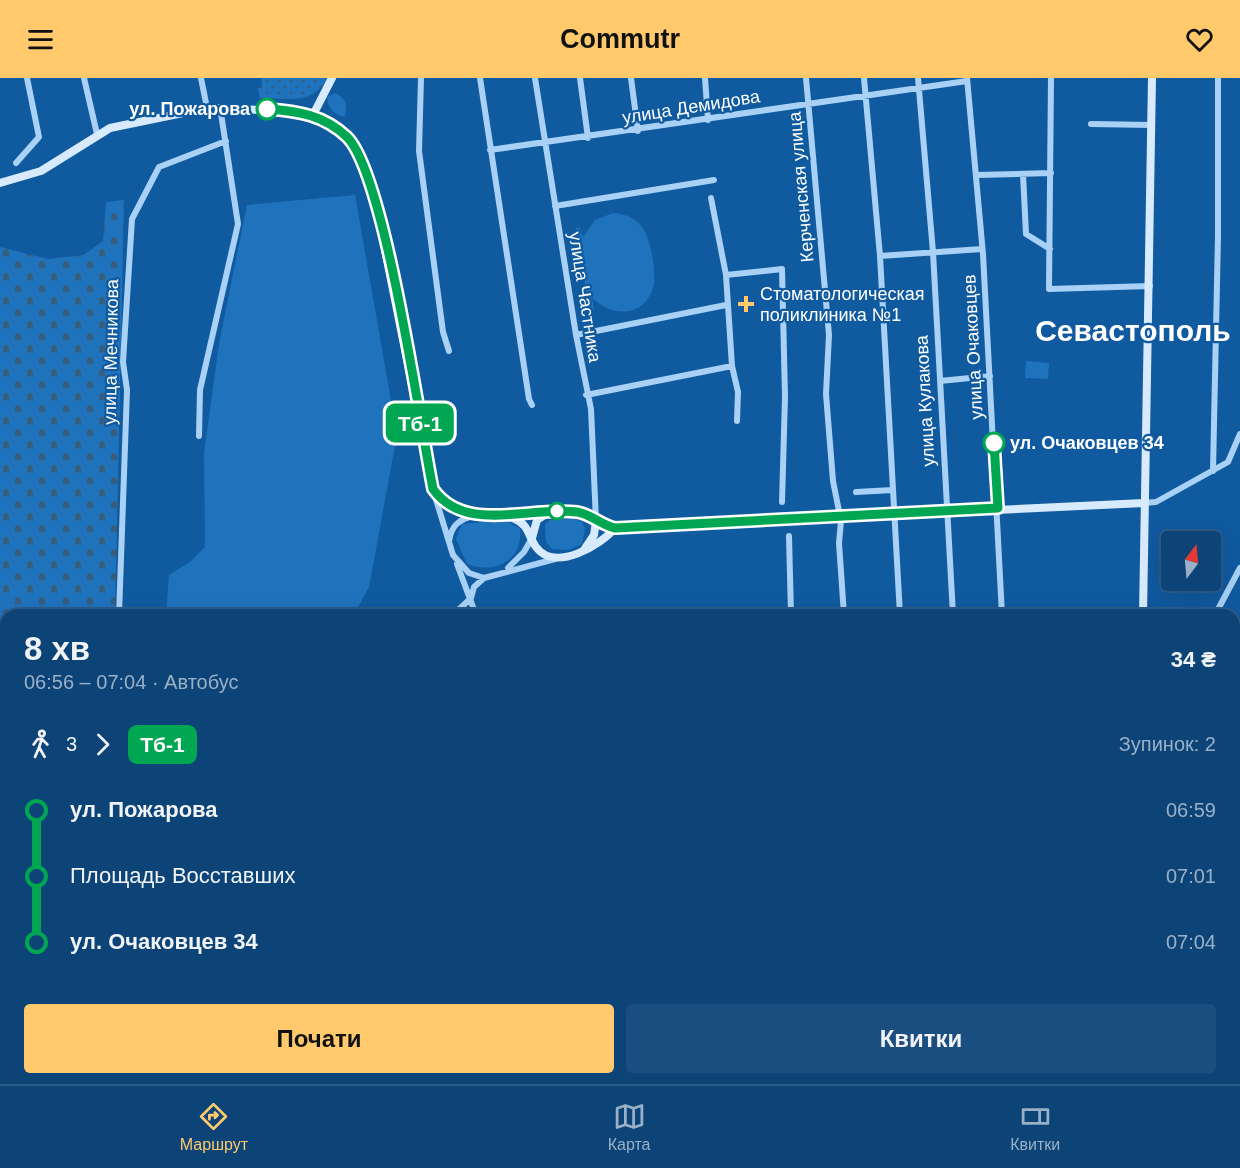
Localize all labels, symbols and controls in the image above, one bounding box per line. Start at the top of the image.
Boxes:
icon: menu [24,23,57,56]
icon: heart [1183,23,1216,56]
text: Commutr [560,24,680,54]
street label: улица Демидова [621,86,762,128]
marker: ул. Пожарова [256,98,278,120]
place label: ул. Пожарова [129,99,251,119]
street label: Керченская улица [784,110,818,263]
street label: улица Частника [565,230,605,365]
street label: улица Очаковцев [959,274,987,420]
street label: улица Мечникова [100,278,122,425]
place label: Стоматологическая поликлиника №1 [760,284,924,325]
marker: Стоматологическая поликлиника №1 [737,295,755,313]
district label: Севастополь [1035,314,1231,347]
street label: улица Кулакова [912,334,938,467]
line badge: Тб-1 [378,404,462,442]
text: Тб-1 [398,412,442,435]
marker: ул. Очаковцев 34 [983,432,1005,454]
place label: ул. Очаковцев 34 [1010,433,1164,453]
unlabelled marker [548,502,566,520]
north arrow [1161,531,1221,591]
map controls [1161,531,1221,591]
text: 8 хв [24,630,90,667]
text: 34 ₴ [1171,647,1216,672]
text: 06:56 – 07:04 · Автобус [24,671,238,693]
icon: walk [24,728,57,761]
icon: forward [86,728,119,761]
text: 3 [66,733,77,755]
text: Тб-1 [140,733,185,756]
text: Зупинок: 2 [1119,733,1216,755]
text: ул. Пожарова [70,797,218,822]
text: 06:59 [1166,799,1216,821]
text: Площадь Восставших [70,863,295,888]
text: 07:01 [1166,865,1216,887]
text: ул. Очаковцев 34 [70,929,258,954]
text: 07:04 [1166,931,1216,953]
button: Почати [24,1004,614,1073]
button: Квитки [626,1004,1216,1073]
tab: Маршрут [180,1100,248,1154]
tab: Карта [608,1100,650,1154]
tab: Квитки [1010,1100,1060,1154]

